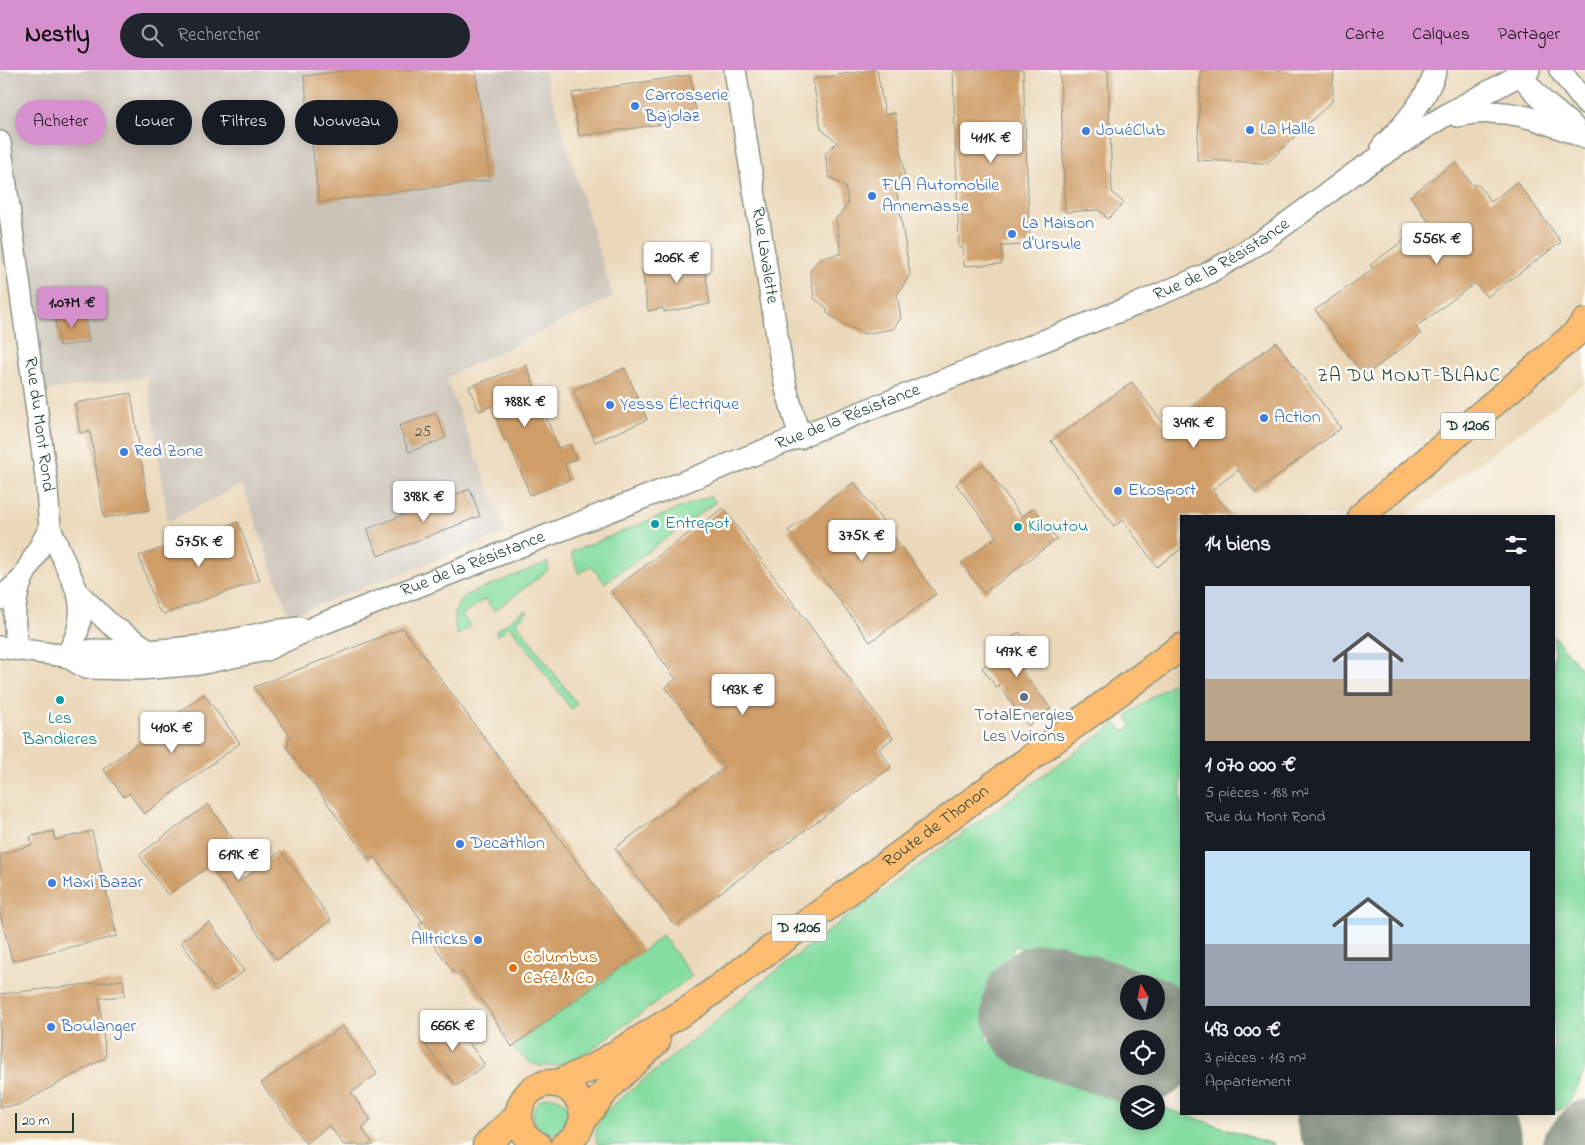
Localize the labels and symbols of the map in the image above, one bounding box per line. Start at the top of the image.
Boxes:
place label: Carrosserie Bajolaz [644,83,729,130]
marker: Carrosserie Bajolaz [629,100,641,112]
place label: La Halle [1260,117,1316,143]
place label: JouéClub [1096,118,1166,144]
pin: 411K € [950,122,1032,164]
marker: La Halle [1244,124,1256,136]
marker: JouéClub [1080,125,1092,137]
place label: FLA Automobile Annemasse [881,173,1000,220]
marker: FLA Automobile Annemasse [866,190,878,202]
street label: Rue Lavalette [744,206,785,307]
place label: La Maison d'Ursule [1022,211,1094,258]
street label: Rue de la Résistance [1149,211,1296,309]
pin: 556K € [1396,222,1478,265]
marker: La Maison d'Ursule [1006,228,1018,240]
pin: 206K € [636,242,718,284]
pin: 1.07M € [26,286,118,329]
street label: Rue du Mont Rond [17,355,60,493]
district label: ZA DU MONT-BLANC [1317,363,1501,390]
street label: Rue de la Résistance [772,377,925,458]
pin: 788K € [484,386,566,428]
place label: Yesss Électrique [620,392,740,418]
marker: Yesss Électrique [604,399,616,411]
place label: Action [1274,405,1321,431]
pin: 349K € [1153,406,1235,449]
marker: Action [1258,412,1270,424]
road number: D 1206 [1440,412,1496,440]
house number: 25 [415,421,431,443]
place label: Red Zone [134,439,204,465]
marker: Red Zone [118,446,130,458]
place label: Ekosport [1128,478,1196,504]
pin: 398K € [383,480,465,523]
marker: Ekosport [1112,485,1124,497]
place label: Entrepot [665,511,730,537]
place label: Kiloutou [1028,514,1088,540]
marker: Entrepot [649,518,661,530]
pin: 375K € [821,520,903,562]
marker: Kiloutou [1012,521,1024,533]
street label: Rue de la Résistance [397,524,550,605]
pin: 575K € [158,526,240,568]
pin: 497K € [976,636,1058,678]
pin: 493K € [702,674,784,716]
marker: TotalEnergies Les Voirons [1018,691,1030,703]
marker: Les Bandieres [54,694,66,706]
place label: TotalEnergies Les Voirons [974,703,1074,750]
place label: Les Bandieres [22,706,97,753]
pin: 410K € [131,712,213,754]
street label: Route de Thonon [878,779,995,875]
place label: Decathlon [469,831,545,857]
pin: 619K € [198,838,280,881]
marker: Decathlon [454,838,466,850]
place label: Maxi Bazar [62,870,144,896]
marker: Maxi Bazar [46,877,58,889]
road number: D 1206 [772,914,826,941]
place label: Alltricks [411,927,468,953]
marker: Alltricks [472,934,484,946]
place label: Columbus Café & Co [523,945,598,992]
marker: Columbus Café & Co [507,962,519,974]
north arrow [1120,975,1165,1020]
pin: 666K € [412,1010,494,1052]
place label: Boulanger [60,1014,136,1041]
marker: Boulanger [45,1021,57,1033]
scale bar [15,1110,74,1133]

